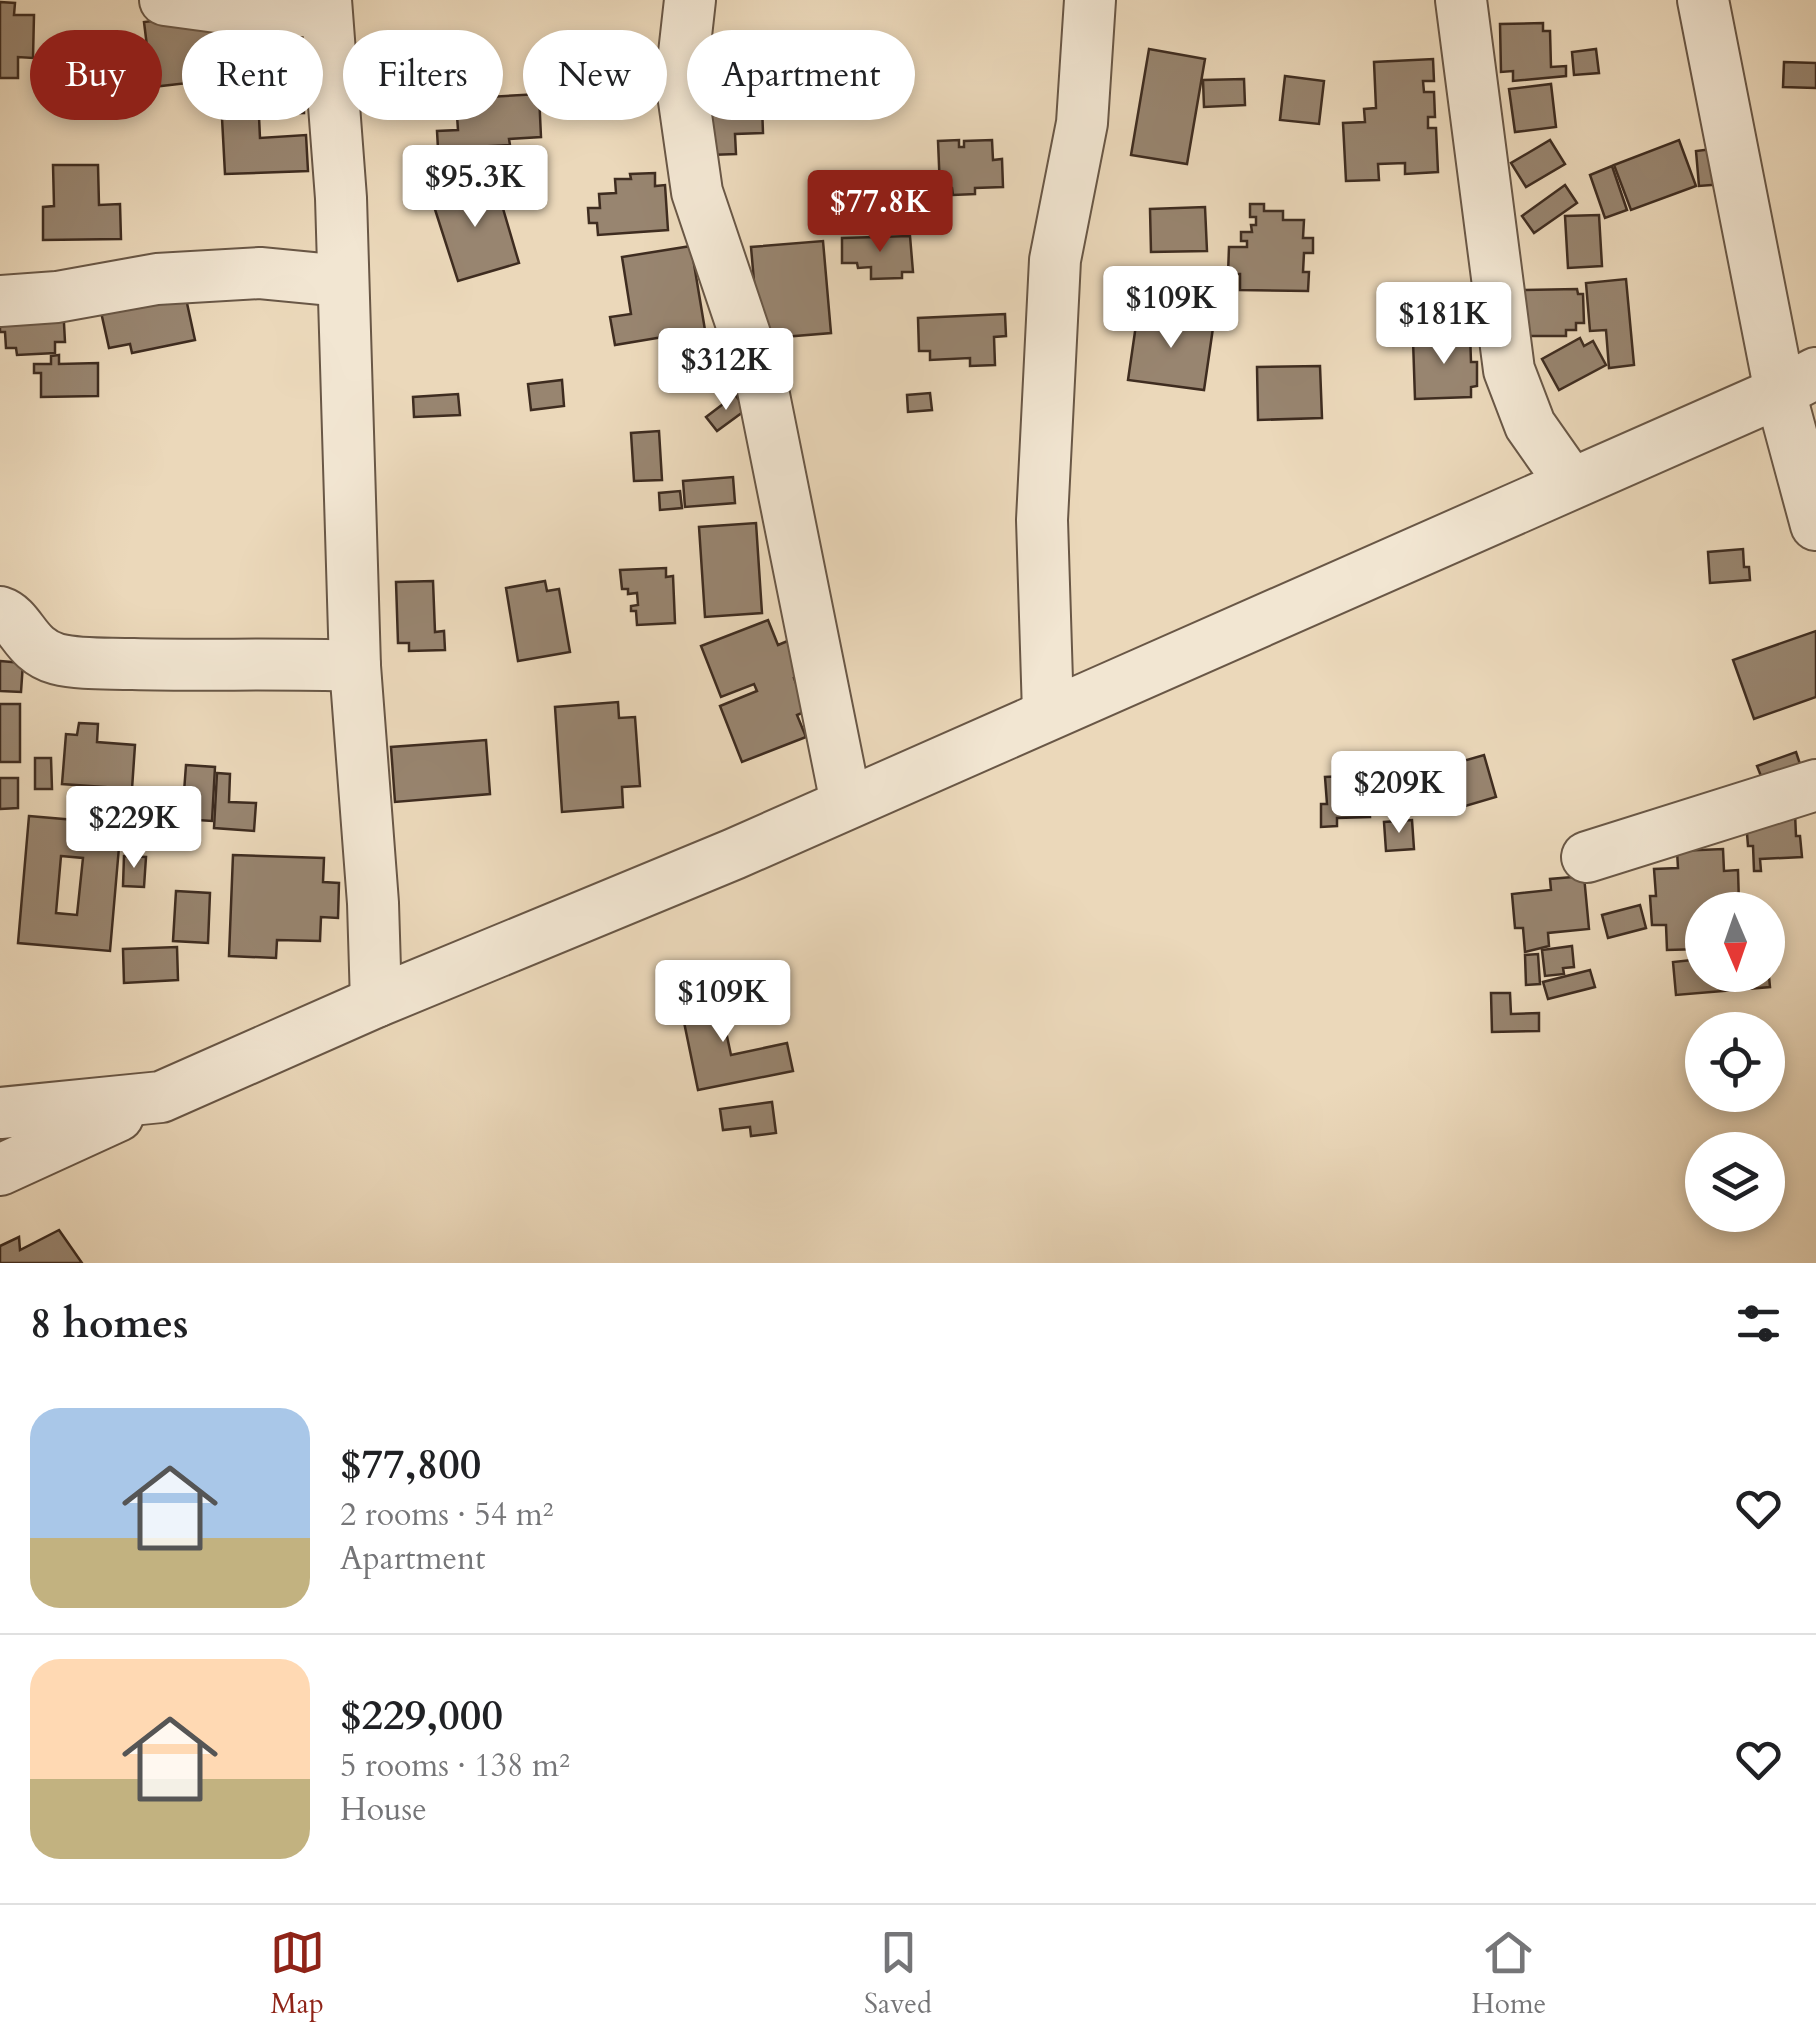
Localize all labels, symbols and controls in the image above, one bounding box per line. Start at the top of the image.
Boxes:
chip: Buy [30,30,162,120]
chip: Rent [182,30,323,120]
chip: Filters [343,30,503,120]
chip: New [523,30,667,120]
chip: Apartment [687,30,915,120]
pin: $95.3K [394,145,556,230]
text: $95.3K [425,155,525,199]
pin: $77.8K [799,170,961,255]
text: $77.8K [830,180,930,224]
pin: $109K [1101,266,1241,351]
text: $109K [1125,276,1217,320]
pin: $181K [1374,282,1514,367]
text: $181K [1398,292,1490,336]
pin: $312K [656,328,796,413]
text: $312K [680,338,772,382]
pin: $209K [1329,751,1469,836]
text: $209K [1353,761,1445,805]
pin: $229K [64,786,204,871]
text: $229K [88,796,180,840]
north arrow [1685,892,1785,992]
map controls [1685,892,1785,1232]
pin: $109K [653,960,793,1045]
text: $109K [677,970,769,1014]
button: locate [1685,1012,1785,1112]
button: layers [1685,1132,1785,1232]
text: 8 homes [30,1295,188,1352]
icon: filters [1731,1296,1786,1351]
text: $77,800 [340,1436,481,1493]
icon: home [110,1448,230,1568]
icon: heart [1731,1481,1786,1536]
text: 2 rooms · 54 m² [340,1493,553,1537]
text: Apartment [340,1537,485,1581]
text: $229,000 [340,1687,503,1744]
icon: home [110,1699,230,1819]
icon: heart [1731,1732,1786,1787]
text: 5 rooms · 138 m² [340,1744,570,1788]
text: House [340,1788,427,1832]
tab: Map [270,1925,325,2023]
tab: Saved [864,1925,932,2023]
tab: Home [1471,1925,1546,2023]

